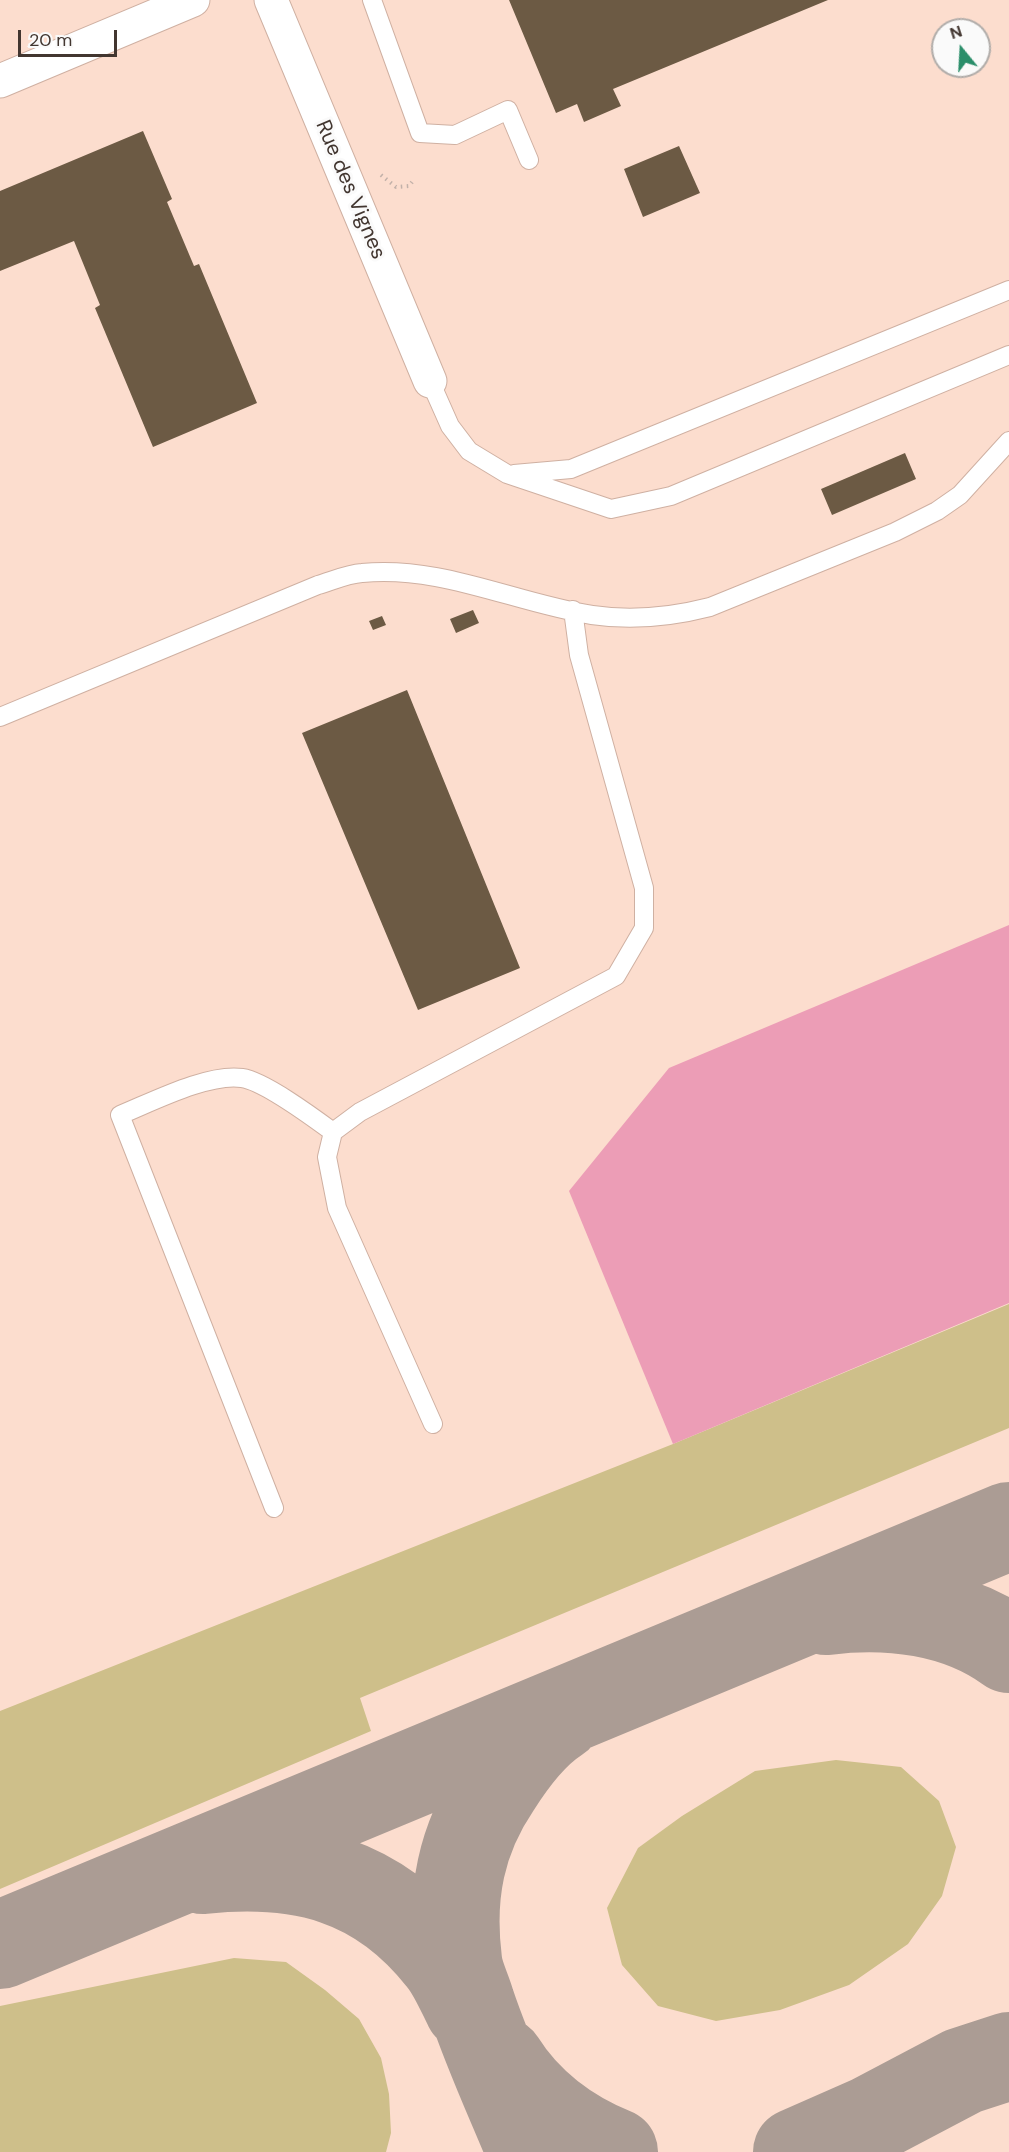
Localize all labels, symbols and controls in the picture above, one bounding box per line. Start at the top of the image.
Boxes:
scale bar [21,18,120,56]
north arrow [931,18,991,78]
text: N [947,21,965,44]
text: 20 m [29,28,72,52]
street label: Rue des Vignes [309,117,391,263]

